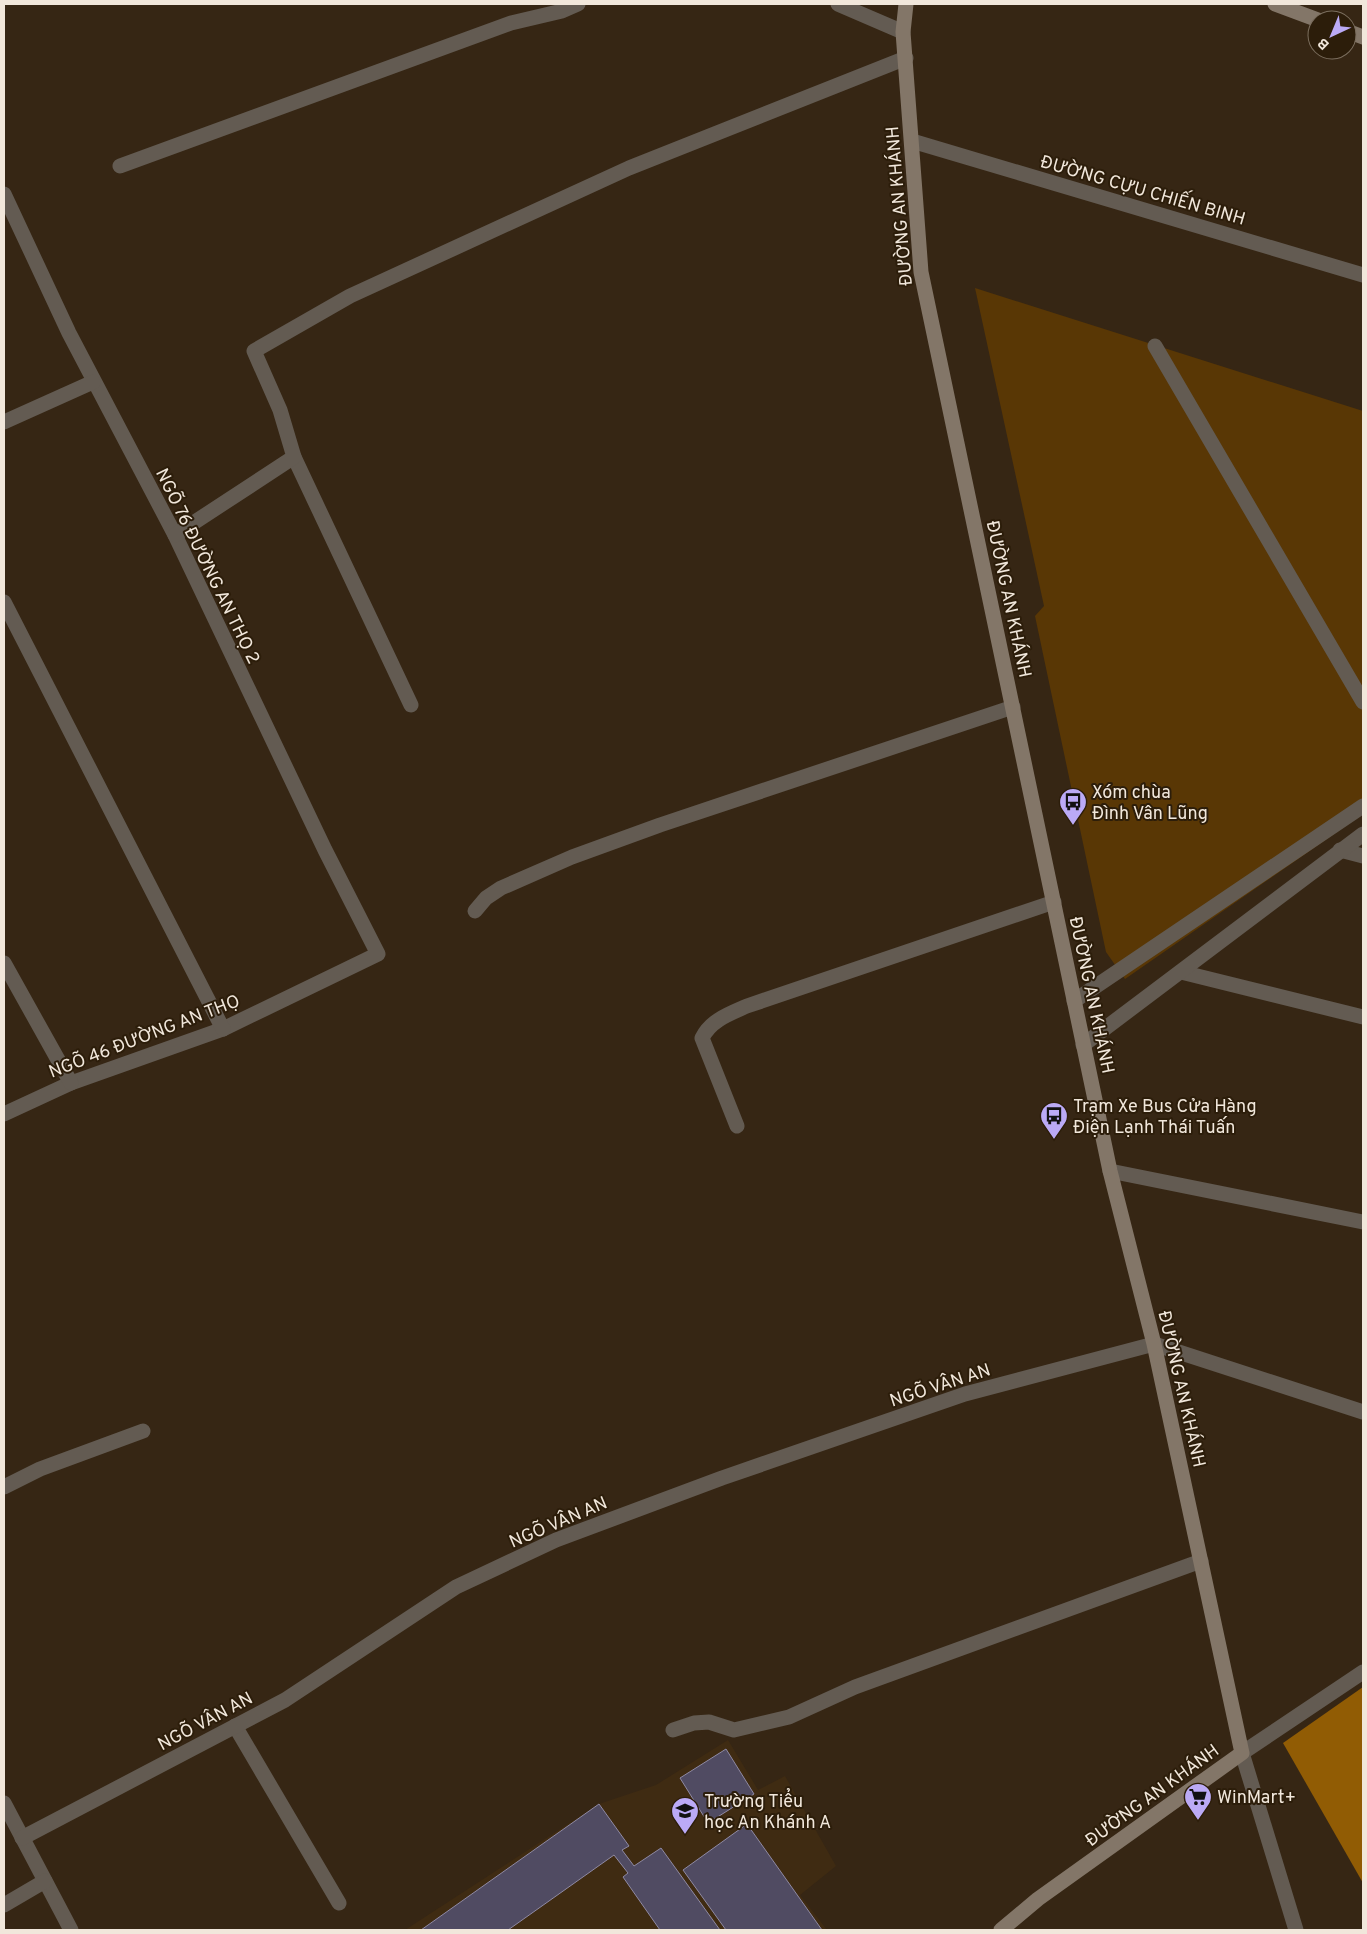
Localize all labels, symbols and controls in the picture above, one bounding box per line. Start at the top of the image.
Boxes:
north arrow [1307,10,1357,60]
text: B [1315,34,1333,53]
street label: ĐƯỜNG AN KHÁNH [880,125,919,287]
street label: ĐƯỜNG CỰU CHIẾN BINH [1037,146,1249,232]
street label: NGÕ 76 ĐƯỜNG AN THỌ 2 [149,464,266,668]
street label: ĐƯỜNG AN KHÁNH [980,518,1037,680]
place label: Xóm chùa Đình Vân Lũng [1092,782,1208,826]
bus stop icon: Xóm chùa Đình Vân Lũng [1058,787,1088,826]
street label: ĐƯỜNG AN KHÁNH [1063,914,1120,1076]
street label: NGÕ 46 ĐƯỜNG AN THỌ [45,988,243,1085]
place label: Trạm Xe Bus Cửa Hàng Điện Lạnh Thái Tuấn [1073,1096,1257,1140]
bus stop icon: Trạm Xe Bus Cửa Hàng Điện Lạnh Thái Tuấn [1039,1101,1069,1140]
street label: ĐƯỜNG AN KHÁNH [1151,1308,1212,1470]
street label: NGÕ VÂN AN [887,1357,994,1414]
street label: NGÕ VÂN AN [505,1491,611,1554]
street label: NGÕ VÂN AN [153,1686,257,1757]
street label: ĐƯỜNG AN KHÁNH [1080,1738,1224,1853]
supermarket icon: WinMart+ [1183,1782,1213,1821]
place label: Trường Tiểu học An Khánh A [704,1787,831,1835]
place label: WinMart+ [1217,1787,1296,1810]
school or university icon: Trường Tiểu học An Khánh A [670,1796,700,1835]

